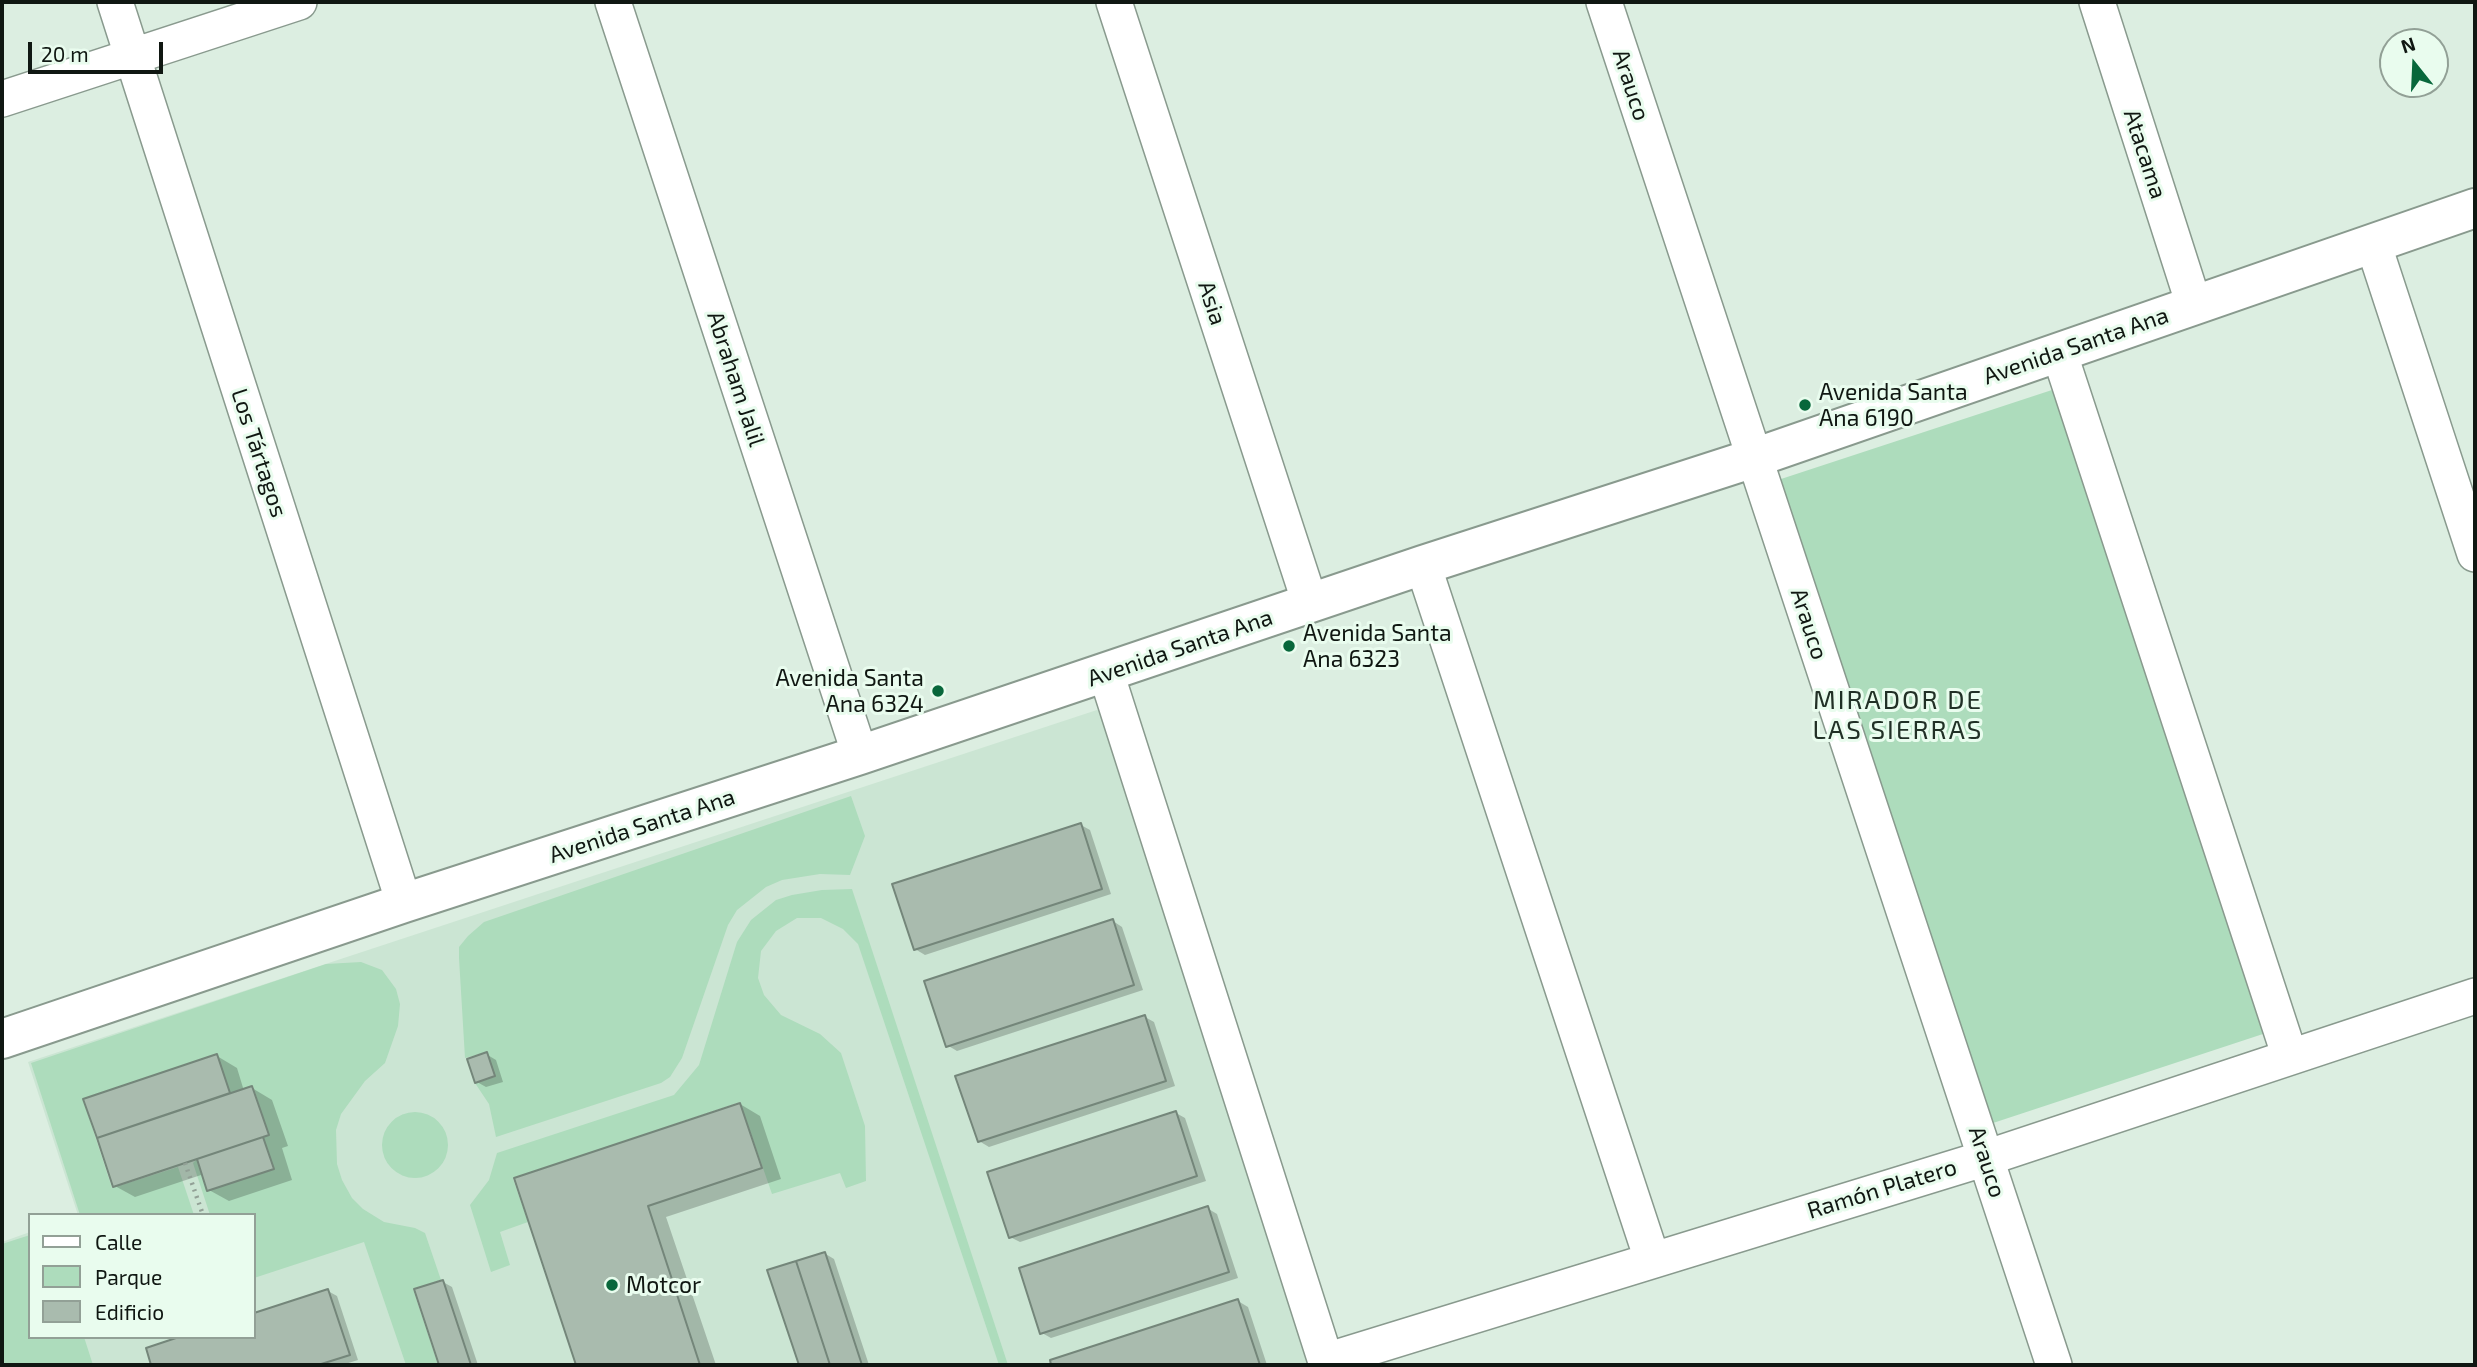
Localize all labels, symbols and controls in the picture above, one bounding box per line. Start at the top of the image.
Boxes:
scale bar [32,28,166,72]
north arrow [2379,28,2449,98]
text: N [2398,31,2418,58]
text: 20 m [41,41,89,66]
street label: Arauco [1607,46,1655,124]
street label: Atacama [2118,106,2172,202]
street label: Asia [1192,278,1232,328]
street label: Avenida Santa Ana [1980,301,2172,391]
street label: Abraham Jalil [701,308,771,450]
place label: Avenida Santa Ana 6190 [1819,378,1968,432]
street label: Los Tártagos [225,385,293,521]
marker: Avenida Santa Ana 6190 [1797,397,1813,413]
street label: Arauco [1785,585,1833,663]
street label: Avenida Santa Ana [1084,603,1276,693]
place label: Avenida Santa Ana 6323 [1303,619,1452,673]
marker: Avenida Santa Ana 6323 [1281,638,1297,654]
place label: Avenida Santa Ana 6324 [775,664,924,718]
marker: Avenida Santa Ana 6324 [930,683,946,699]
district label: MIRADOR DE LAS SIERRAS [1814,684,1982,746]
street label: Avenida Santa Ana [546,783,738,869]
street label: Arauco [1963,1123,2011,1201]
street label: Ramón Platero [1804,1153,1960,1225]
legend [28,1213,256,1339]
text: Calle [95,1229,142,1254]
text: Parque [95,1264,162,1289]
place label: Motcor [626,1271,701,1299]
marker: Motcor [604,1277,620,1293]
text: Edificio [95,1299,164,1324]

